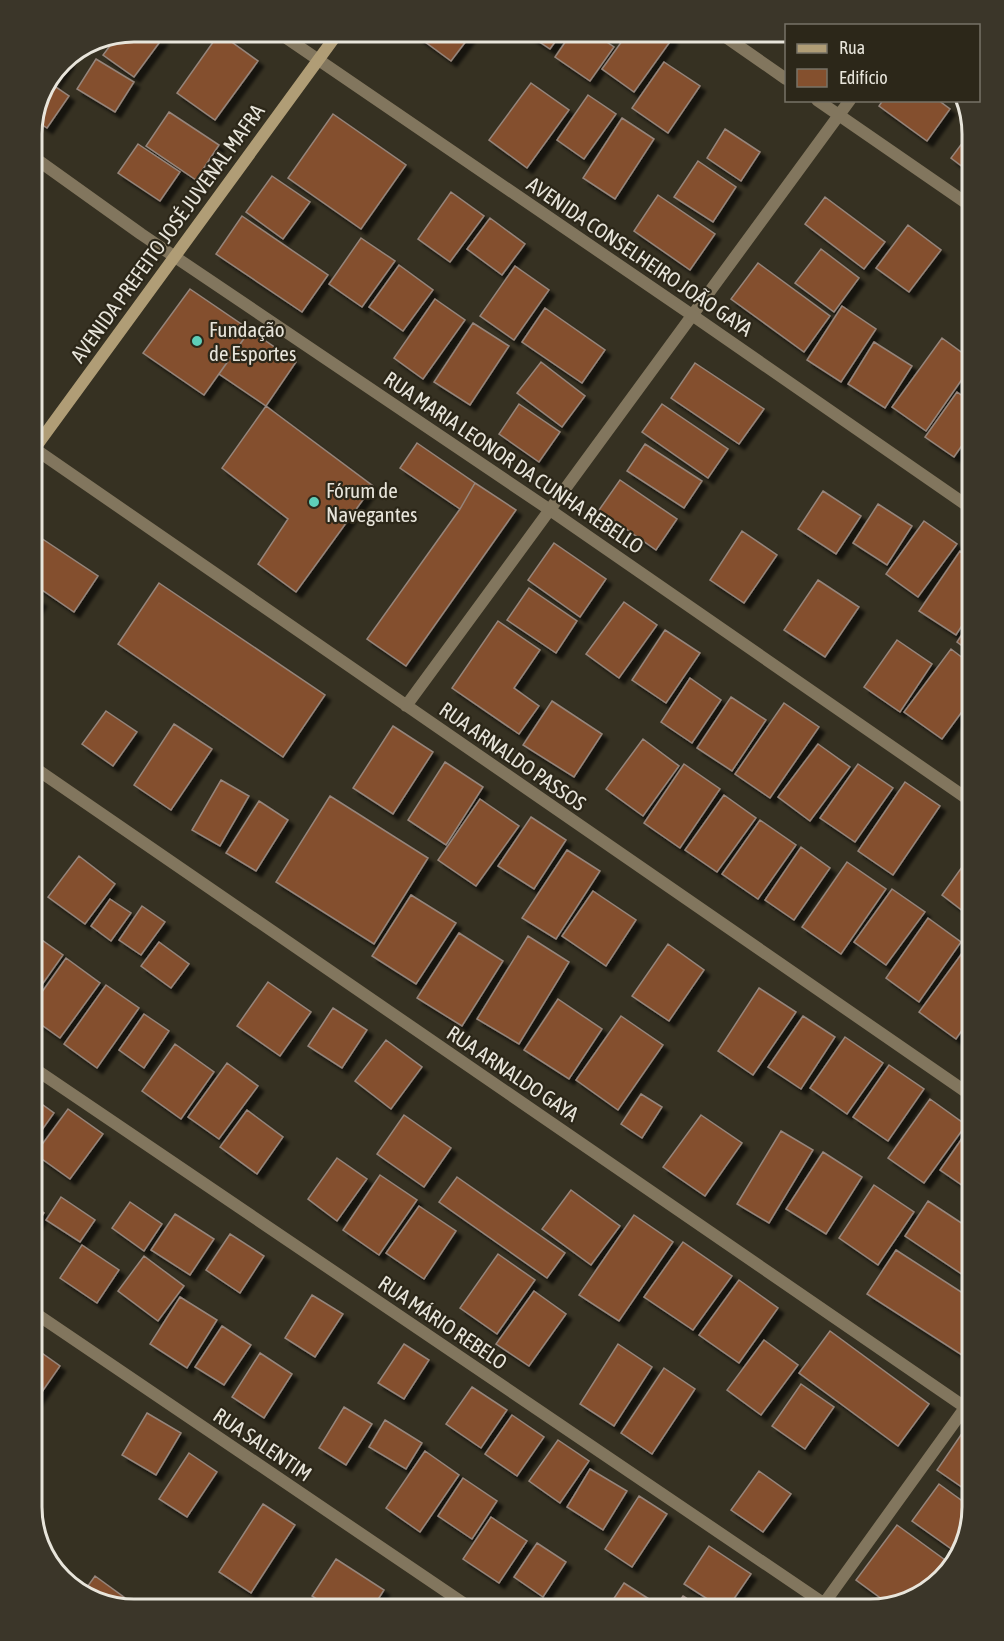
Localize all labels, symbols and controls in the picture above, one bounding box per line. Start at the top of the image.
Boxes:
legend [785,24,980,102]
text: Rua [839,37,865,58]
text: Edifício [839,67,888,88]
street label: AVENIDA PREFEITO JOSÉ JUVENAL MAFRA [65,99,269,367]
street label: AVENIDA CONSELHEIRO JOÃO GAYA [523,171,758,341]
place label: Fundação de Esportes [209,317,296,365]
marker: Fundação de Esportes [190,334,204,348]
street label: RUA MARIA LEONOR DA CUNHA REBELLO [380,366,648,558]
place label: Fórum de Navegantes [326,478,417,526]
marker: Fórum de Navegantes [307,495,321,509]
street label: RUA ARNALDO PASSOS [435,697,591,816]
street label: RUA ARNALDO GAYA [443,1020,584,1126]
street label: RUA MÁRIO REBELO [374,1270,512,1374]
street label: RUA SALENTIM [209,1402,317,1486]

